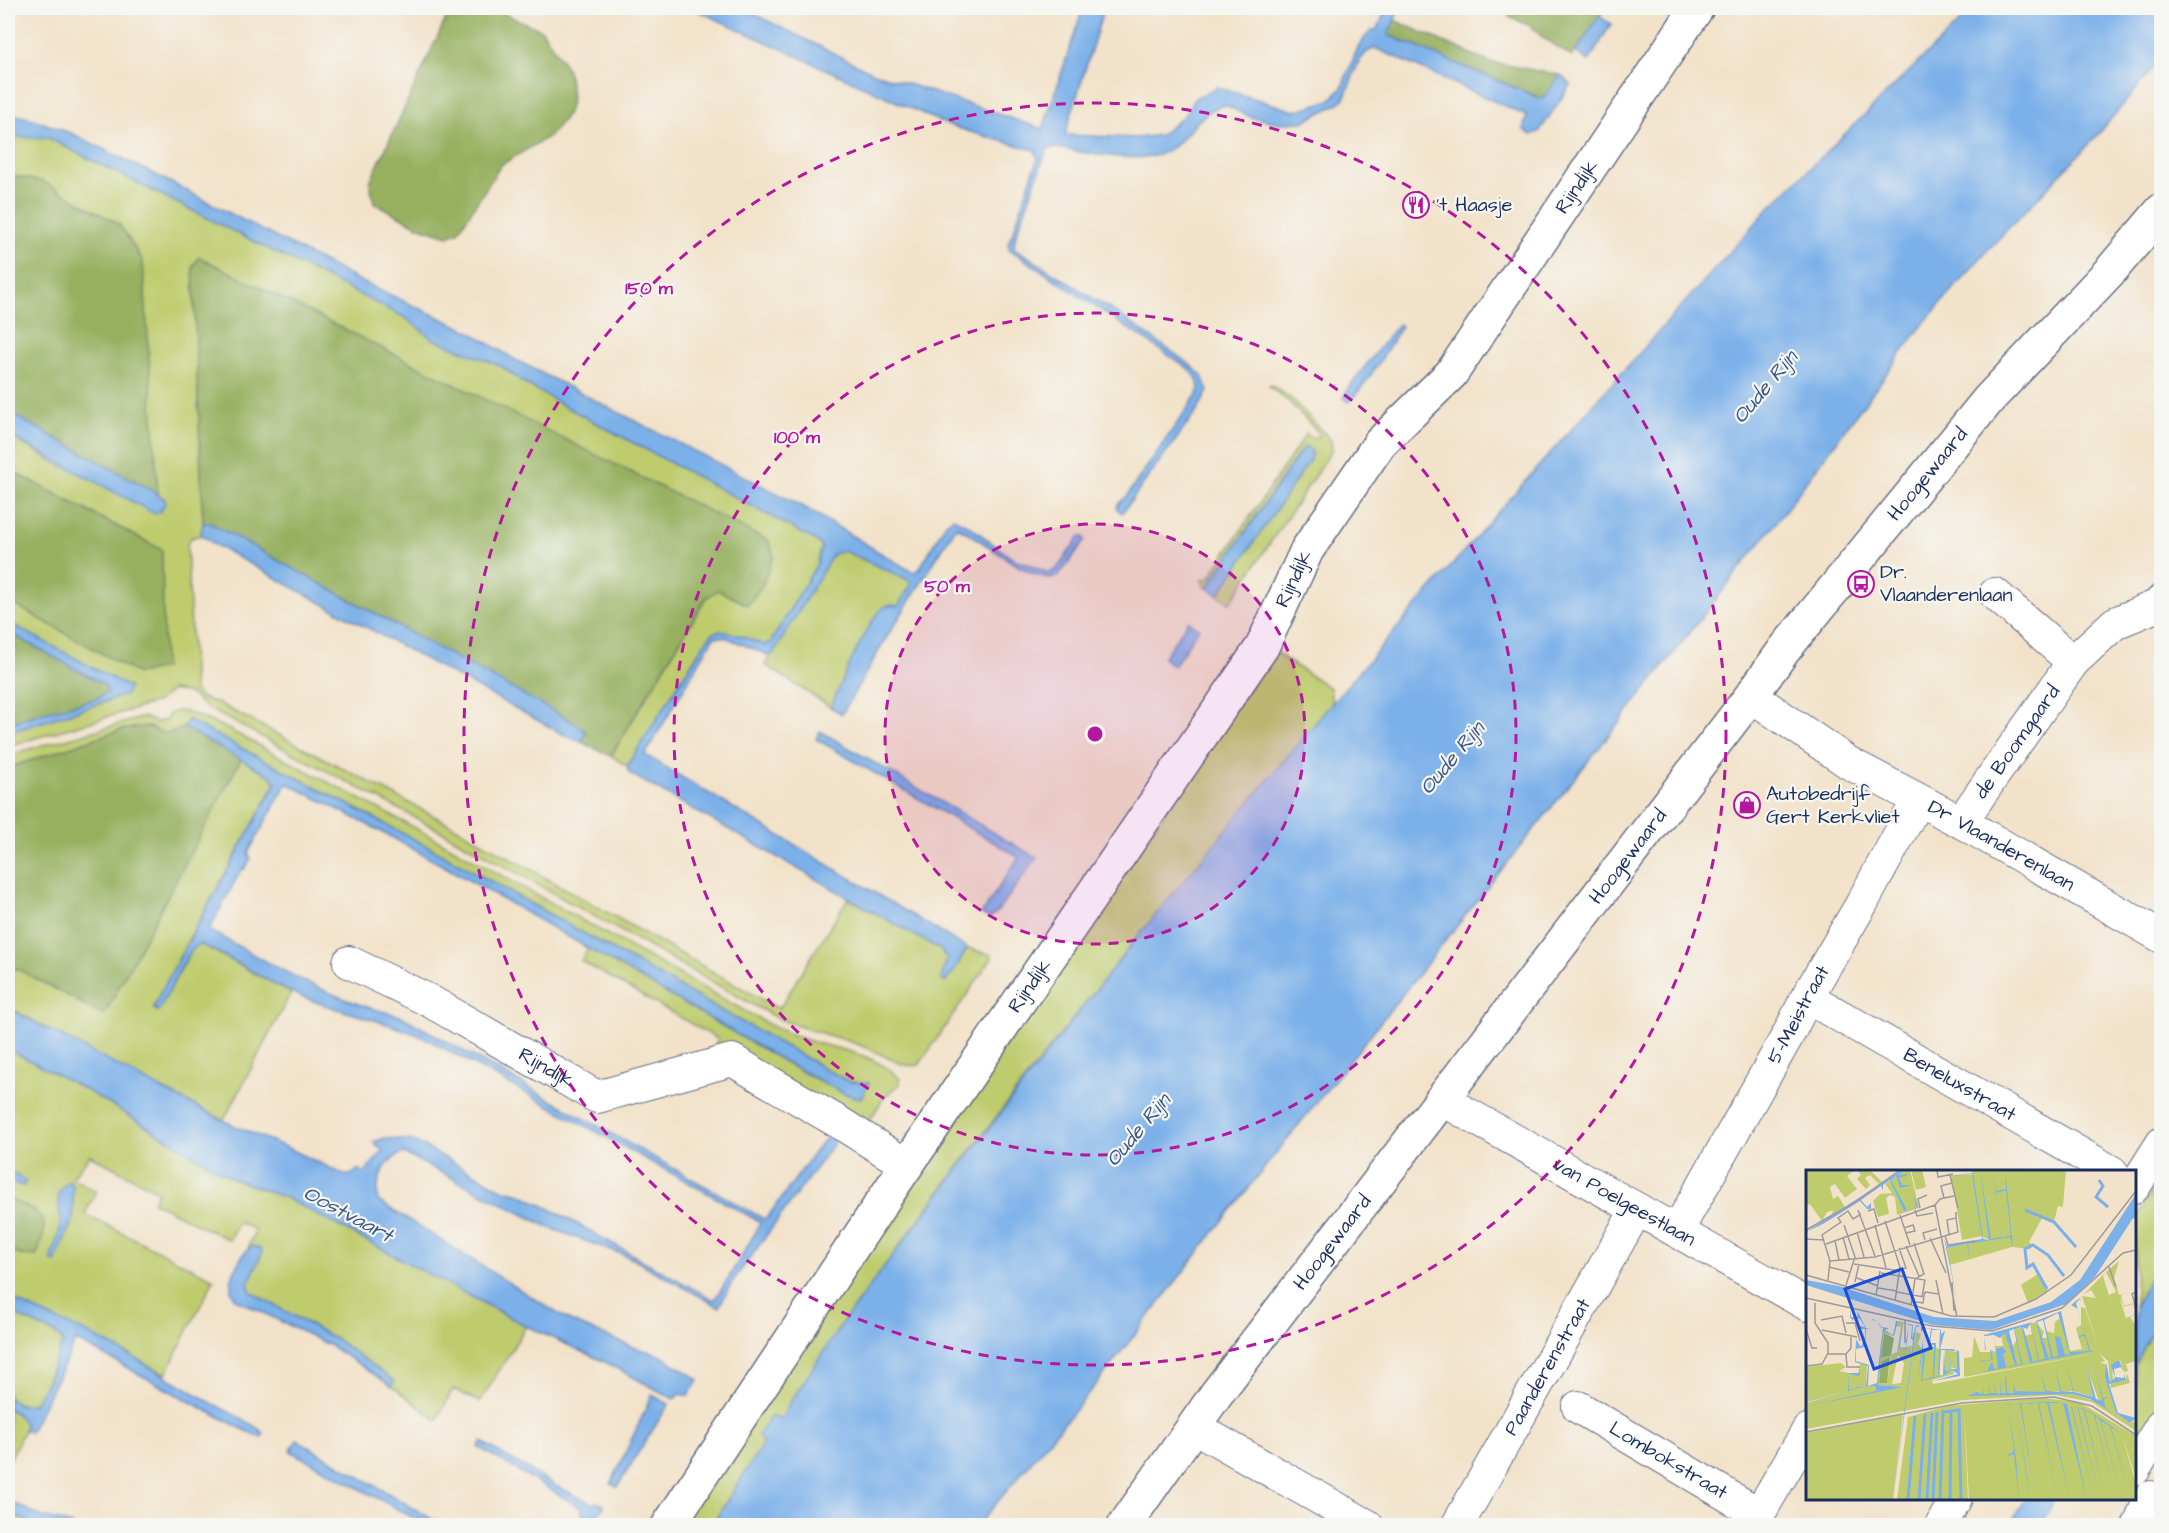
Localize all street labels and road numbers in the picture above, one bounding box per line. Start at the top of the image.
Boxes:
street label: Rijndijk [1548,154,1605,219]
street label: Hoogewaard [1881,421,1974,527]
street label: Rijndijk [1268,546,1319,612]
street label: de Boomgaard [1967,679,2067,804]
street label: Dr Vlaanderenlaan [1923,793,2080,898]
street label: Hoogewaard [1582,803,1674,910]
street label: Rijndijk [1001,953,1058,1019]
street label: 5-Meistraat [1760,960,1837,1069]
street label: Rijndijk [513,1041,579,1095]
street label: Beneluxstraat [1898,1041,2021,1128]
street label: van Poelgeestlaan [1547,1150,1701,1253]
street label: Hoogewaard [1287,1189,1378,1296]
street label: Paanderenstraat [1497,1293,1597,1441]
street label: Lombokstraat [1604,1415,1733,1506]

